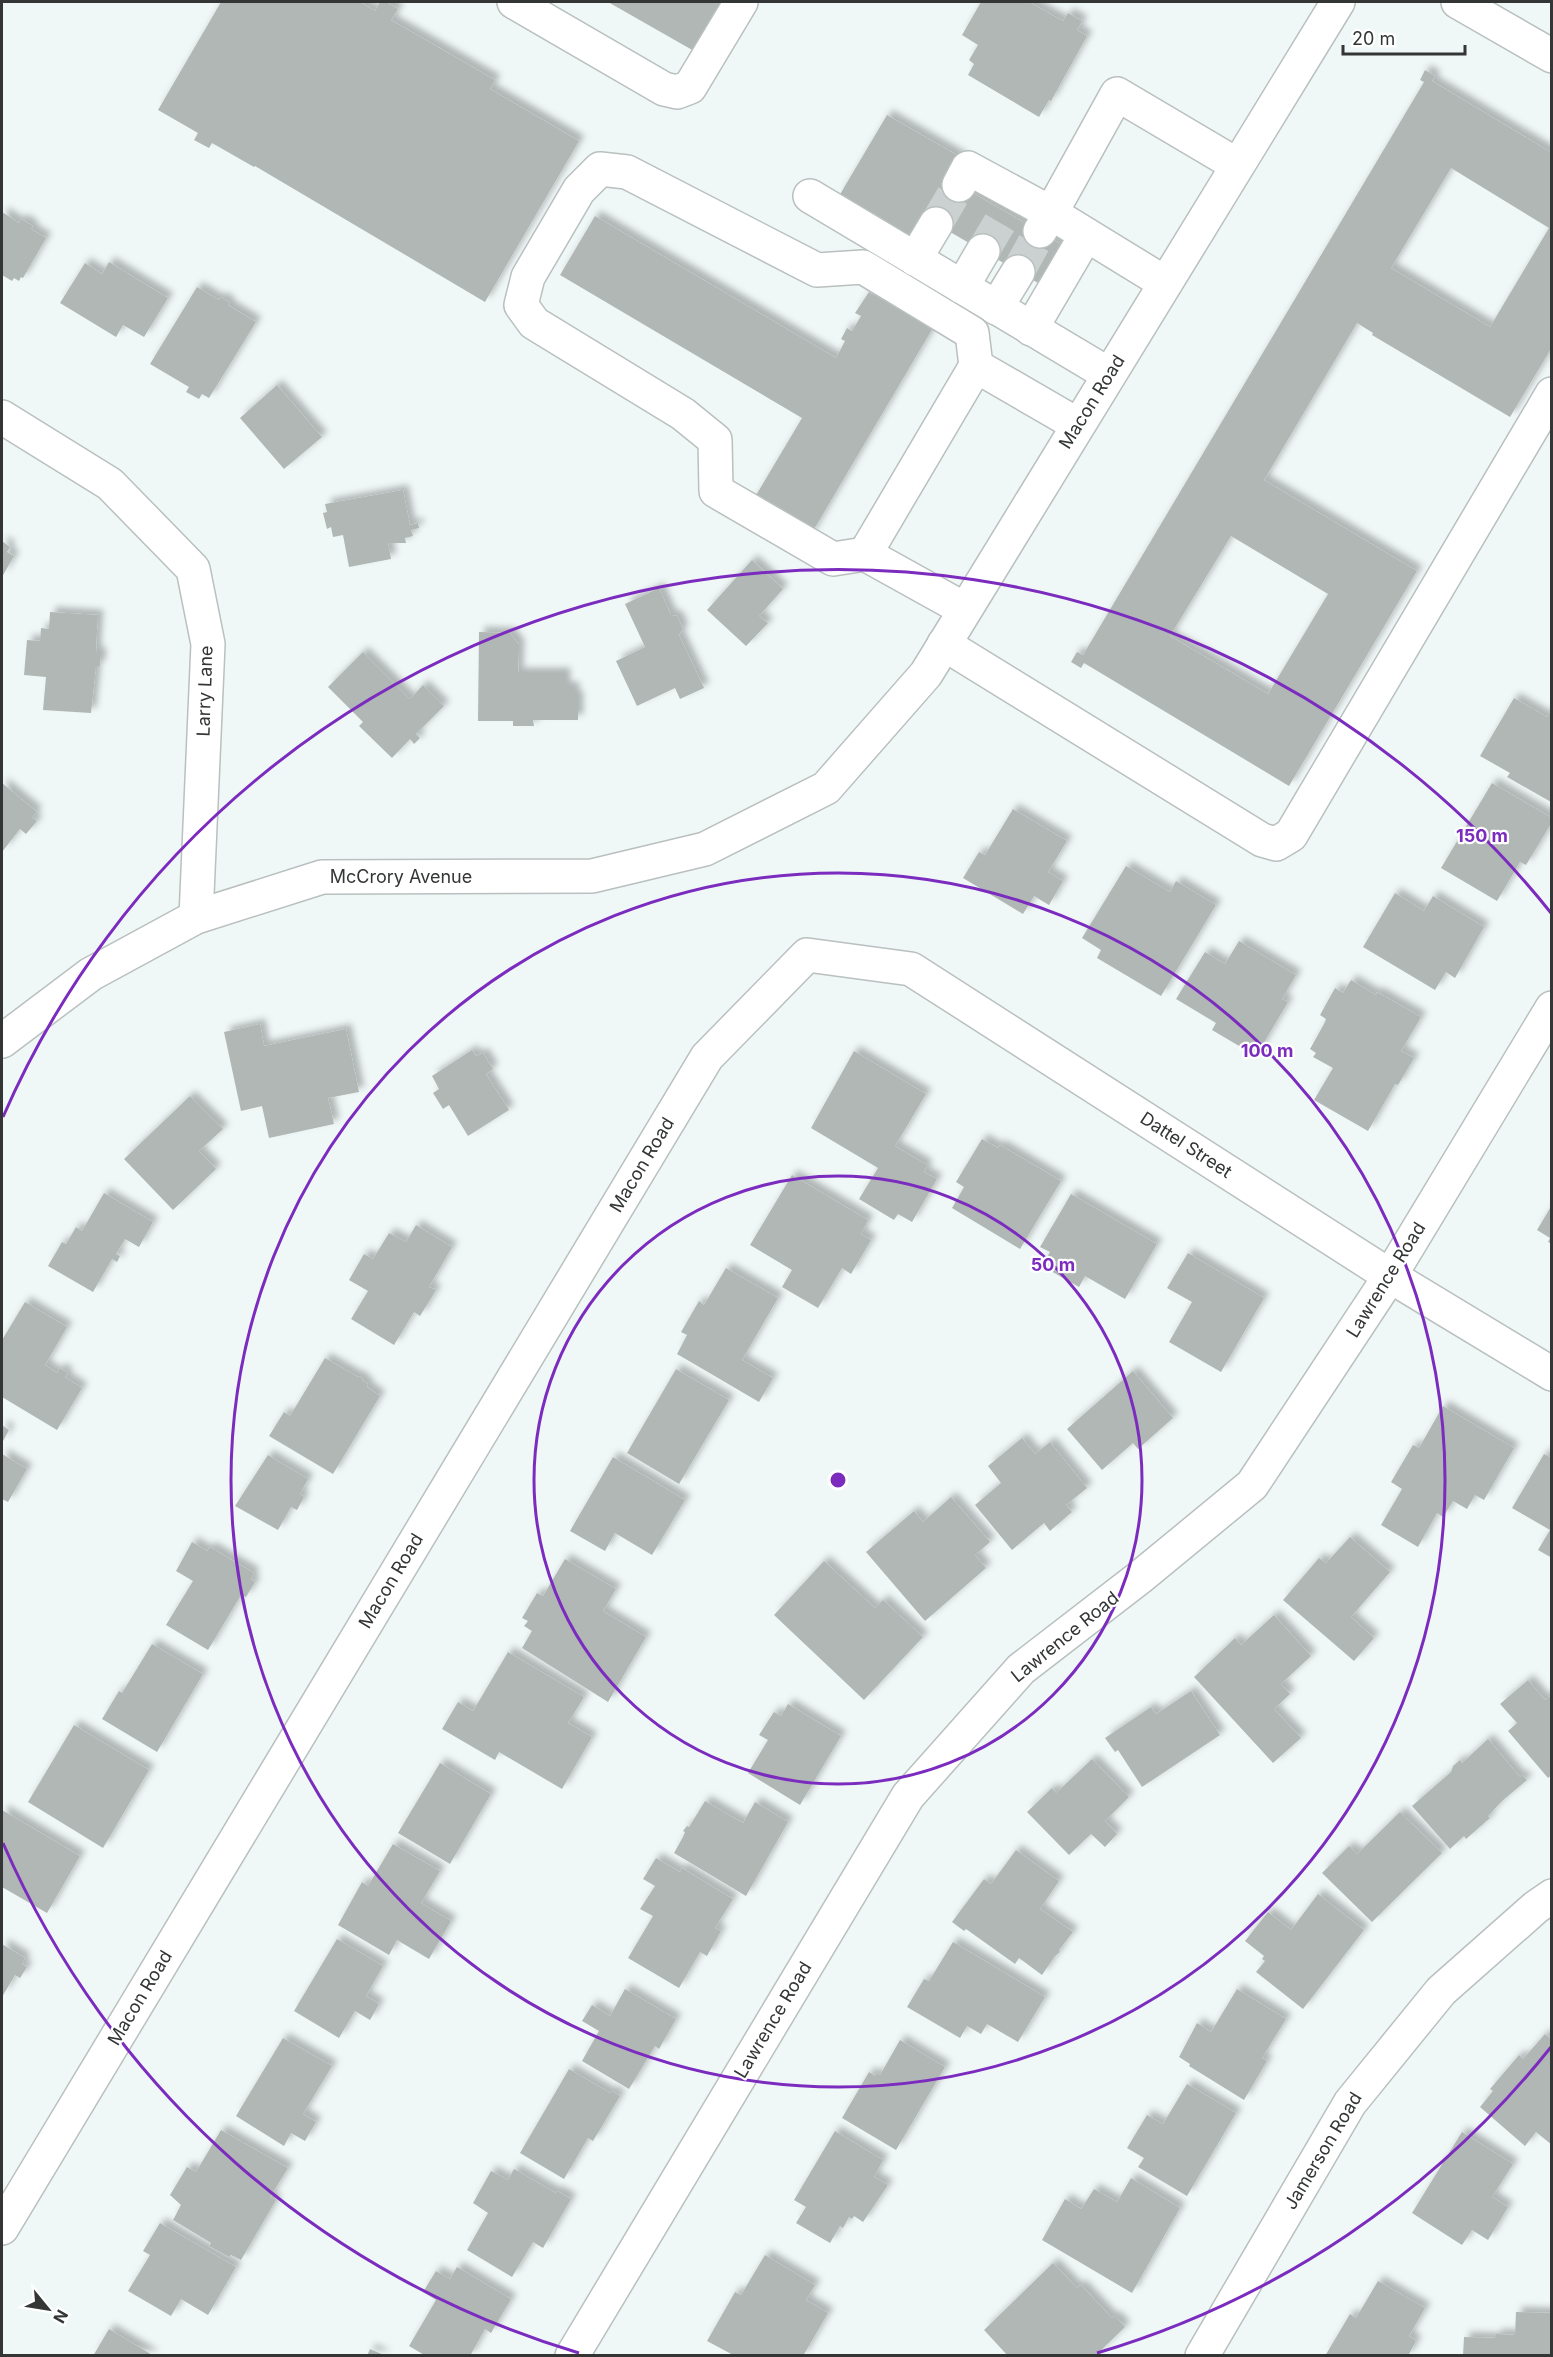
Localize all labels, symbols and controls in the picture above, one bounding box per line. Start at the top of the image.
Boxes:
scale bar [1343,18,1464,56]
text: 20 m [1352,28,1395,49]
street label: Macon Road [1054,351,1129,452]
street label: Larry Lane [192,645,217,737]
text: 150 m [1456,825,1508,846]
street label: McCrory Avenue [330,866,472,887]
text: 100 m [1241,1040,1293,1061]
street label: Dattel Street [1137,1107,1236,1182]
street label: Macon Road [605,1114,678,1216]
street label: Lawrence Road [1342,1218,1429,1341]
text: 50 m [1031,1254,1075,1275]
centre of rings [828,1470,848,1490]
street label: Macon Road [354,1530,427,1632]
street label: Lawrence Road [1007,1587,1123,1686]
street label: Macon Road [103,1947,176,2049]
street label: Lawrence Road [730,1958,816,2082]
street label: Jamerson Road [1279,2088,1366,2213]
north arrow [18,2279,78,2339]
text: N [49,2306,73,2327]

